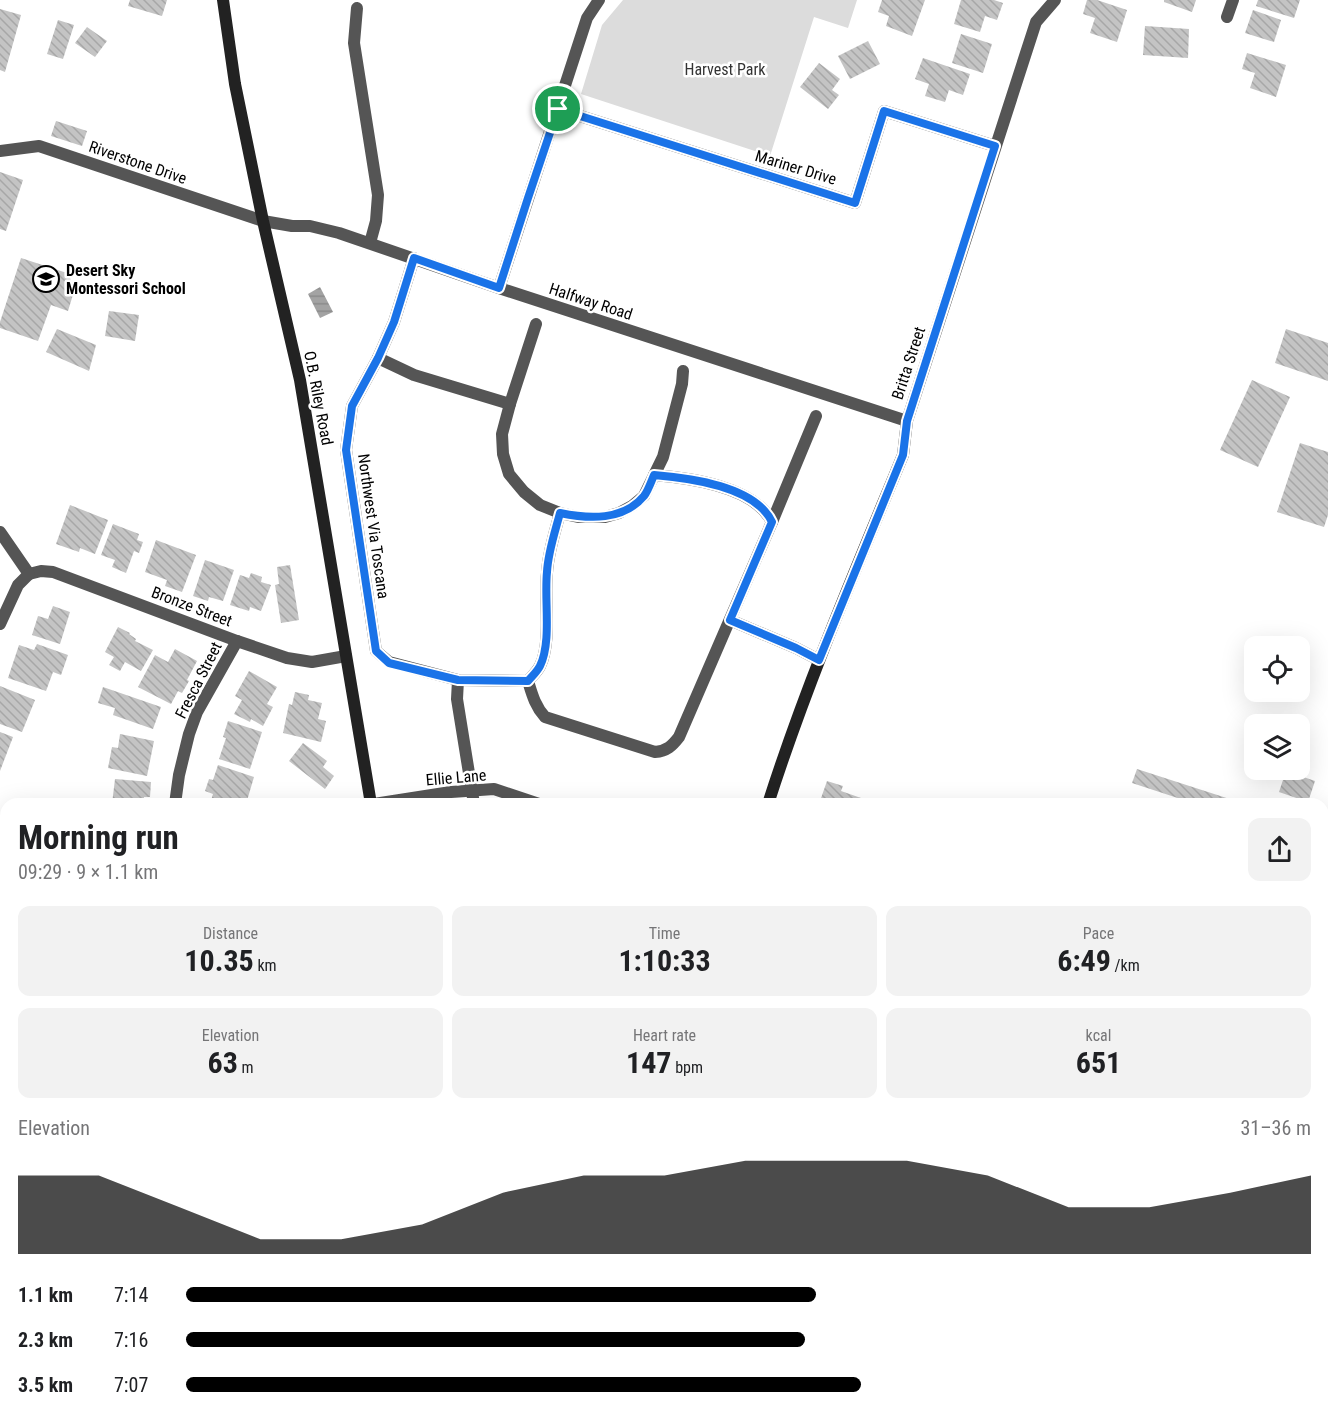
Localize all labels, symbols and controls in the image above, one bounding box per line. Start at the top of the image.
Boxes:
park label: Harvest Park [684,60,766,79]
pin [532,83,583,134]
icon: arrive [541,92,574,125]
street label: Riverstone Drive [87,137,189,188]
street label: Mariner Drive [753,146,839,189]
place label: Desert Sky Montessori School [66,261,186,298]
school or university icon: Desert Sky Montessori School [31,264,61,294]
street label: Halfway Road [547,279,635,324]
street label: Britta Street [888,324,929,402]
street label: O.B. Riley Road [300,349,337,447]
street label: Northwest Via Toscana [354,452,393,600]
street label: Bronze Street [149,582,235,631]
map controls [1244,636,1310,780]
button: locate [1244,636,1310,702]
street label: Fresca Street [171,639,226,722]
button: layers [1244,714,1310,780]
street label: Ellie Lane [425,765,487,790]
text: Morning run [18,818,179,857]
button: share [1248,818,1311,881]
text: 09:29 · 9 × 1.1 km [18,860,158,884]
text: Distance [203,924,258,943]
text: Time [649,924,680,943]
text: Pace [1083,924,1114,943]
text: 10.35 [184,943,254,978]
text: 1:10:33 [618,943,711,978]
text: 6:49 [1057,943,1111,978]
text: km [254,956,277,975]
text: /km [1111,956,1140,975]
text: Elevation [202,1026,259,1045]
text: Heart rate [633,1026,696,1045]
text: kcal [1086,1026,1111,1045]
text: 63 [207,1045,238,1080]
text: 147 [626,1045,671,1080]
text: 651 [1076,1045,1121,1080]
text: m [238,1058,254,1077]
text: bpm [671,1058,703,1077]
text: Elevation [18,1116,90,1140]
text: 31–36 m [1240,1116,1311,1140]
text: 1.1 km [18,1283,73,1307]
text: 7:14 [114,1283,148,1307]
text: 2.3 km [18,1328,73,1352]
text: 7:16 [114,1328,148,1352]
text: 3.5 km [18,1373,73,1397]
text: 7:07 [114,1373,148,1397]

